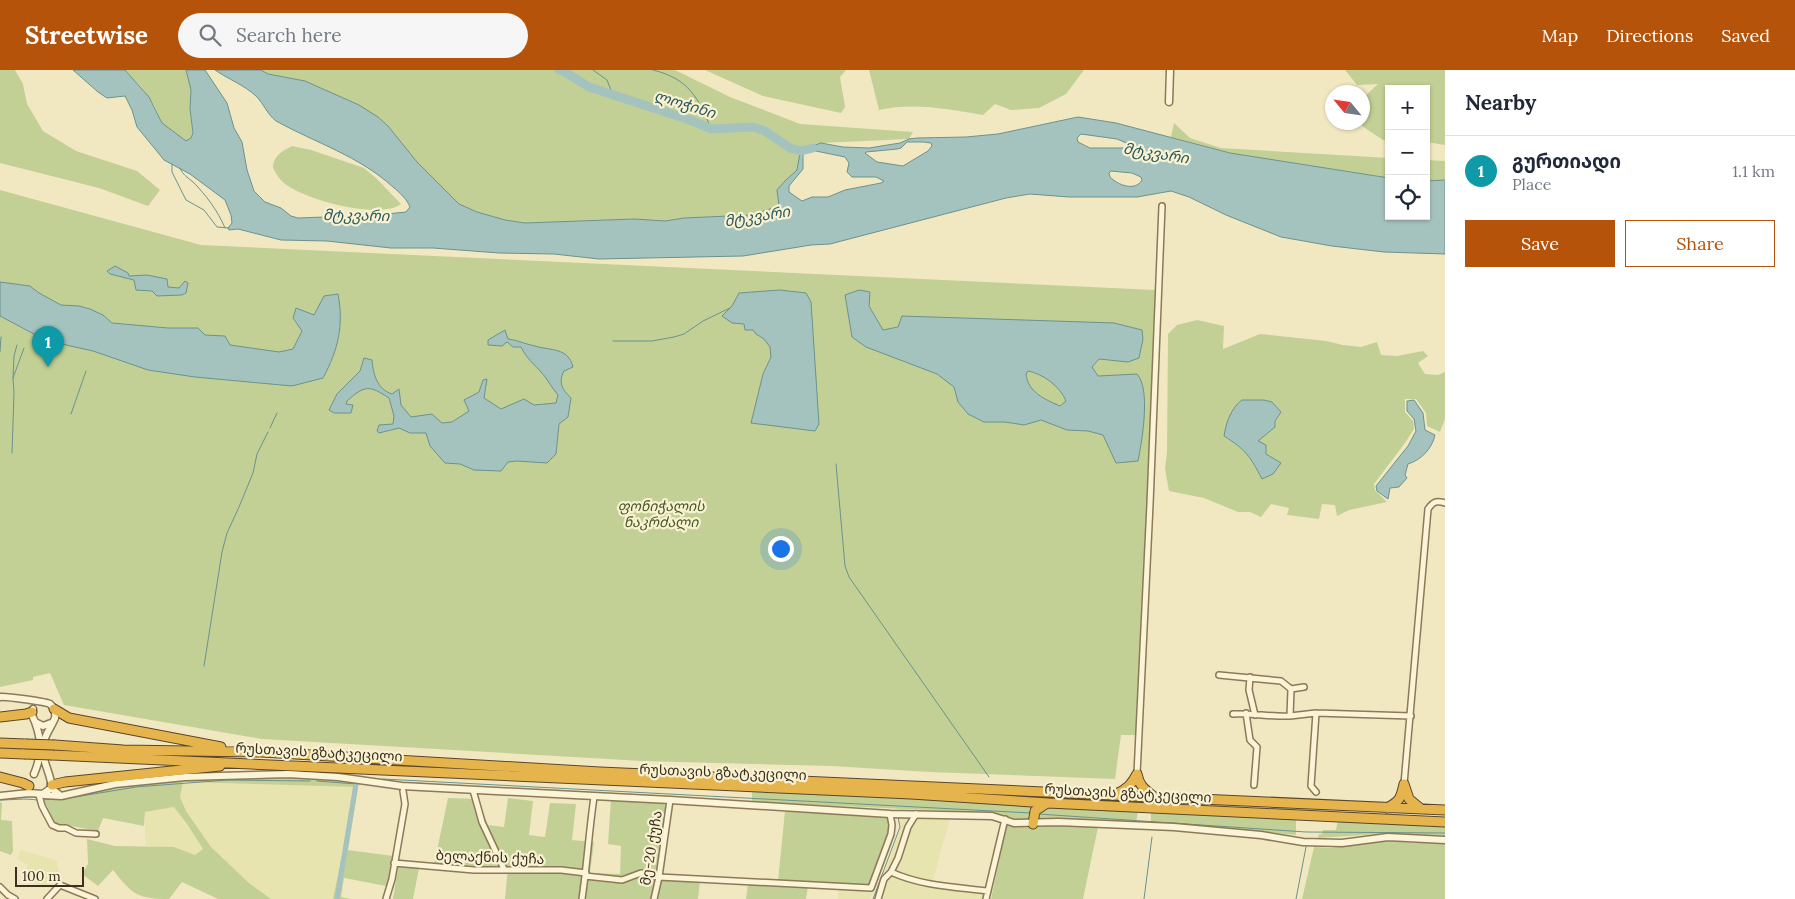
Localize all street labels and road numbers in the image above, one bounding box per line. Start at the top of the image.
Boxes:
street label: რუსთავის გზატკეცილი [235,739,403,765]
street label: რუსთავის გზატკეცილი [639,760,807,784]
street label: რუსთავის გზატკეცილი [1044,780,1212,806]
street label: მე-20 ქუჩა [636,809,666,887]
street label: ბელაქნის ქუჩა [435,846,545,868]

